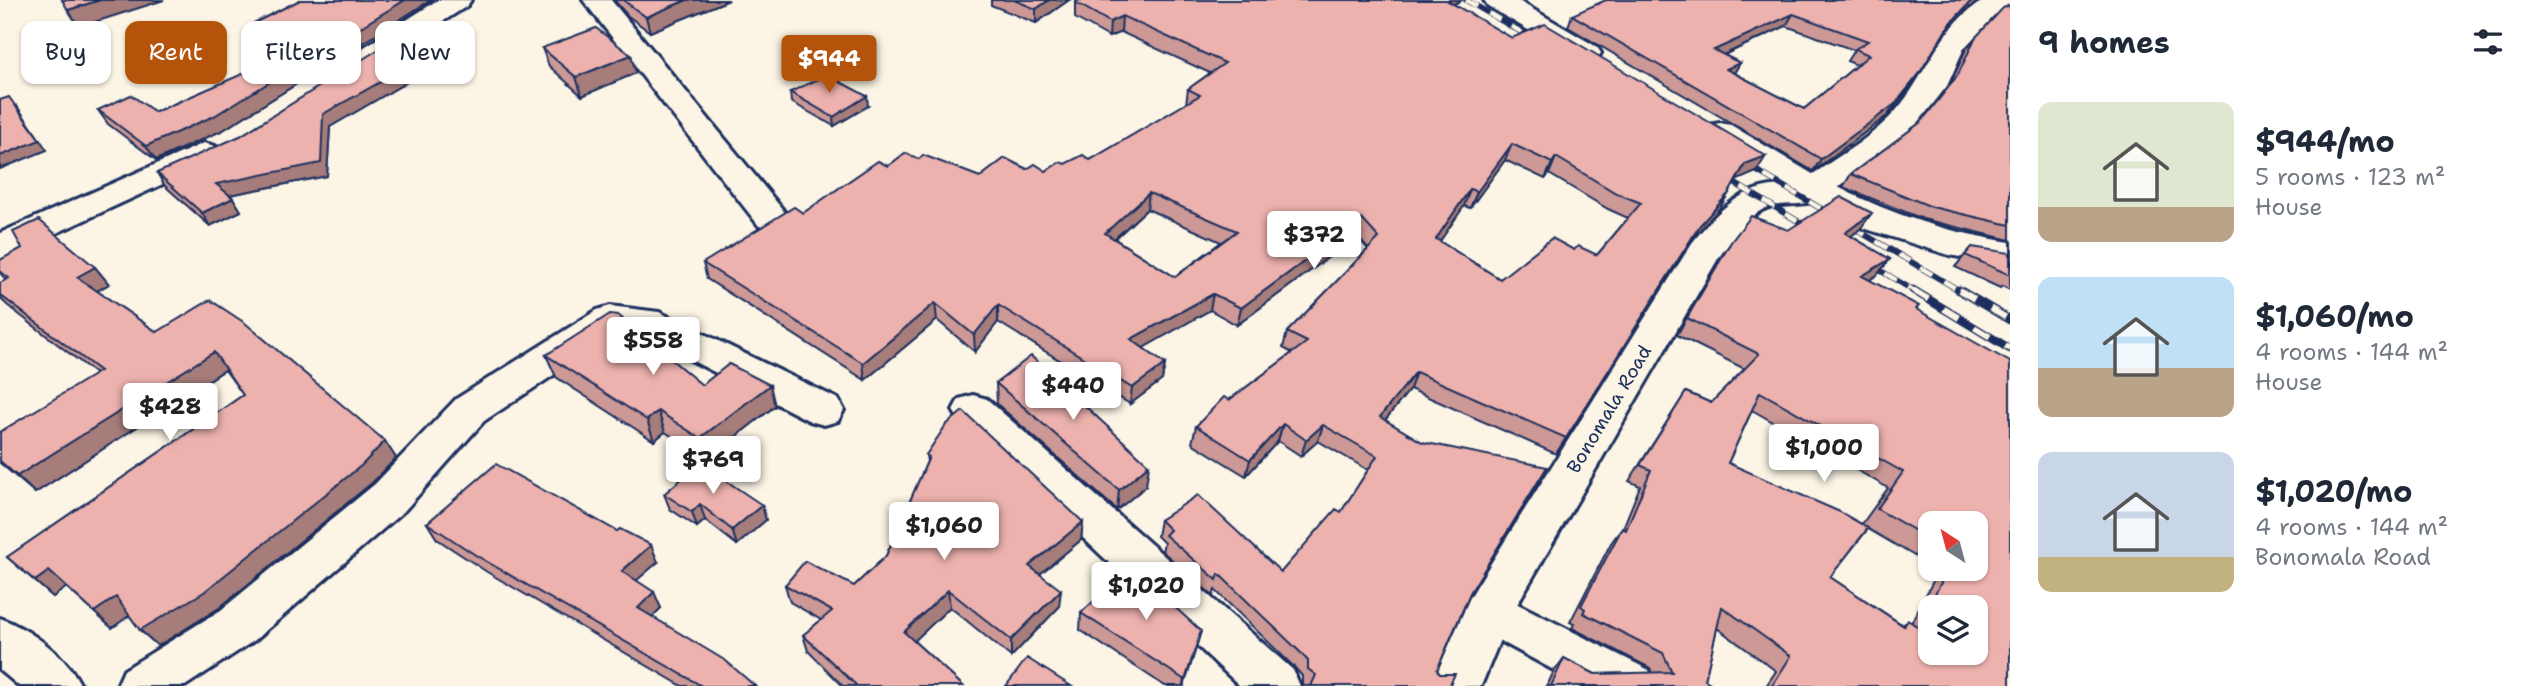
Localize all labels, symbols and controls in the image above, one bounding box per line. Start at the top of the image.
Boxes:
chip: Buy [21,21,111,84]
chip: Rent [125,21,227,84]
chip: Filters [241,21,361,84]
chip: New [375,21,475,84]
text: 9 homes [2038,22,2170,63]
icon: filters [2469,23,2507,61]
pin: $944 [788,36,870,95]
text: $944 [797,43,861,73]
text: $944/mo [2255,121,2395,162]
icon: home [2094,130,2178,214]
text: 5 rooms · 123 m² [2255,162,2445,192]
text: House [2255,192,2323,222]
pin: $372 [1273,212,1355,271]
text: $372 [1283,219,1345,249]
text: $1,060/mo [2255,296,2414,337]
icon: home [2094,305,2178,389]
pin: $558 [612,318,694,377]
text: $558 [623,325,683,355]
text: 4 rooms · 144 m² [2255,337,2448,367]
street label: Bonomala Road [1561,340,1657,478]
pin: $440 [1032,362,1114,422]
text: House [2255,367,2323,397]
text: $440 [1041,370,1105,400]
pin: $428 [129,384,211,443]
text: $428 [139,391,201,421]
pin: $1,000 [1767,424,1881,484]
text: $1,000 [1785,432,1863,462]
pin: $769 [672,436,754,496]
text: $769 [682,444,744,474]
text: $1,020/mo [2255,471,2413,512]
icon: home [2094,480,2178,564]
pin: $1,060 [887,503,1001,562]
text: $1,060 [905,510,983,540]
north arrow [1918,511,1988,581]
map controls [1918,511,1988,665]
text: 4 rooms · 144 m² [2255,512,2448,542]
text: Bonomala Road [2255,542,2431,572]
pin: $1,020 [1089,562,1203,622]
text: $1,020 [1107,570,1185,600]
button: layers [1918,595,1988,665]

